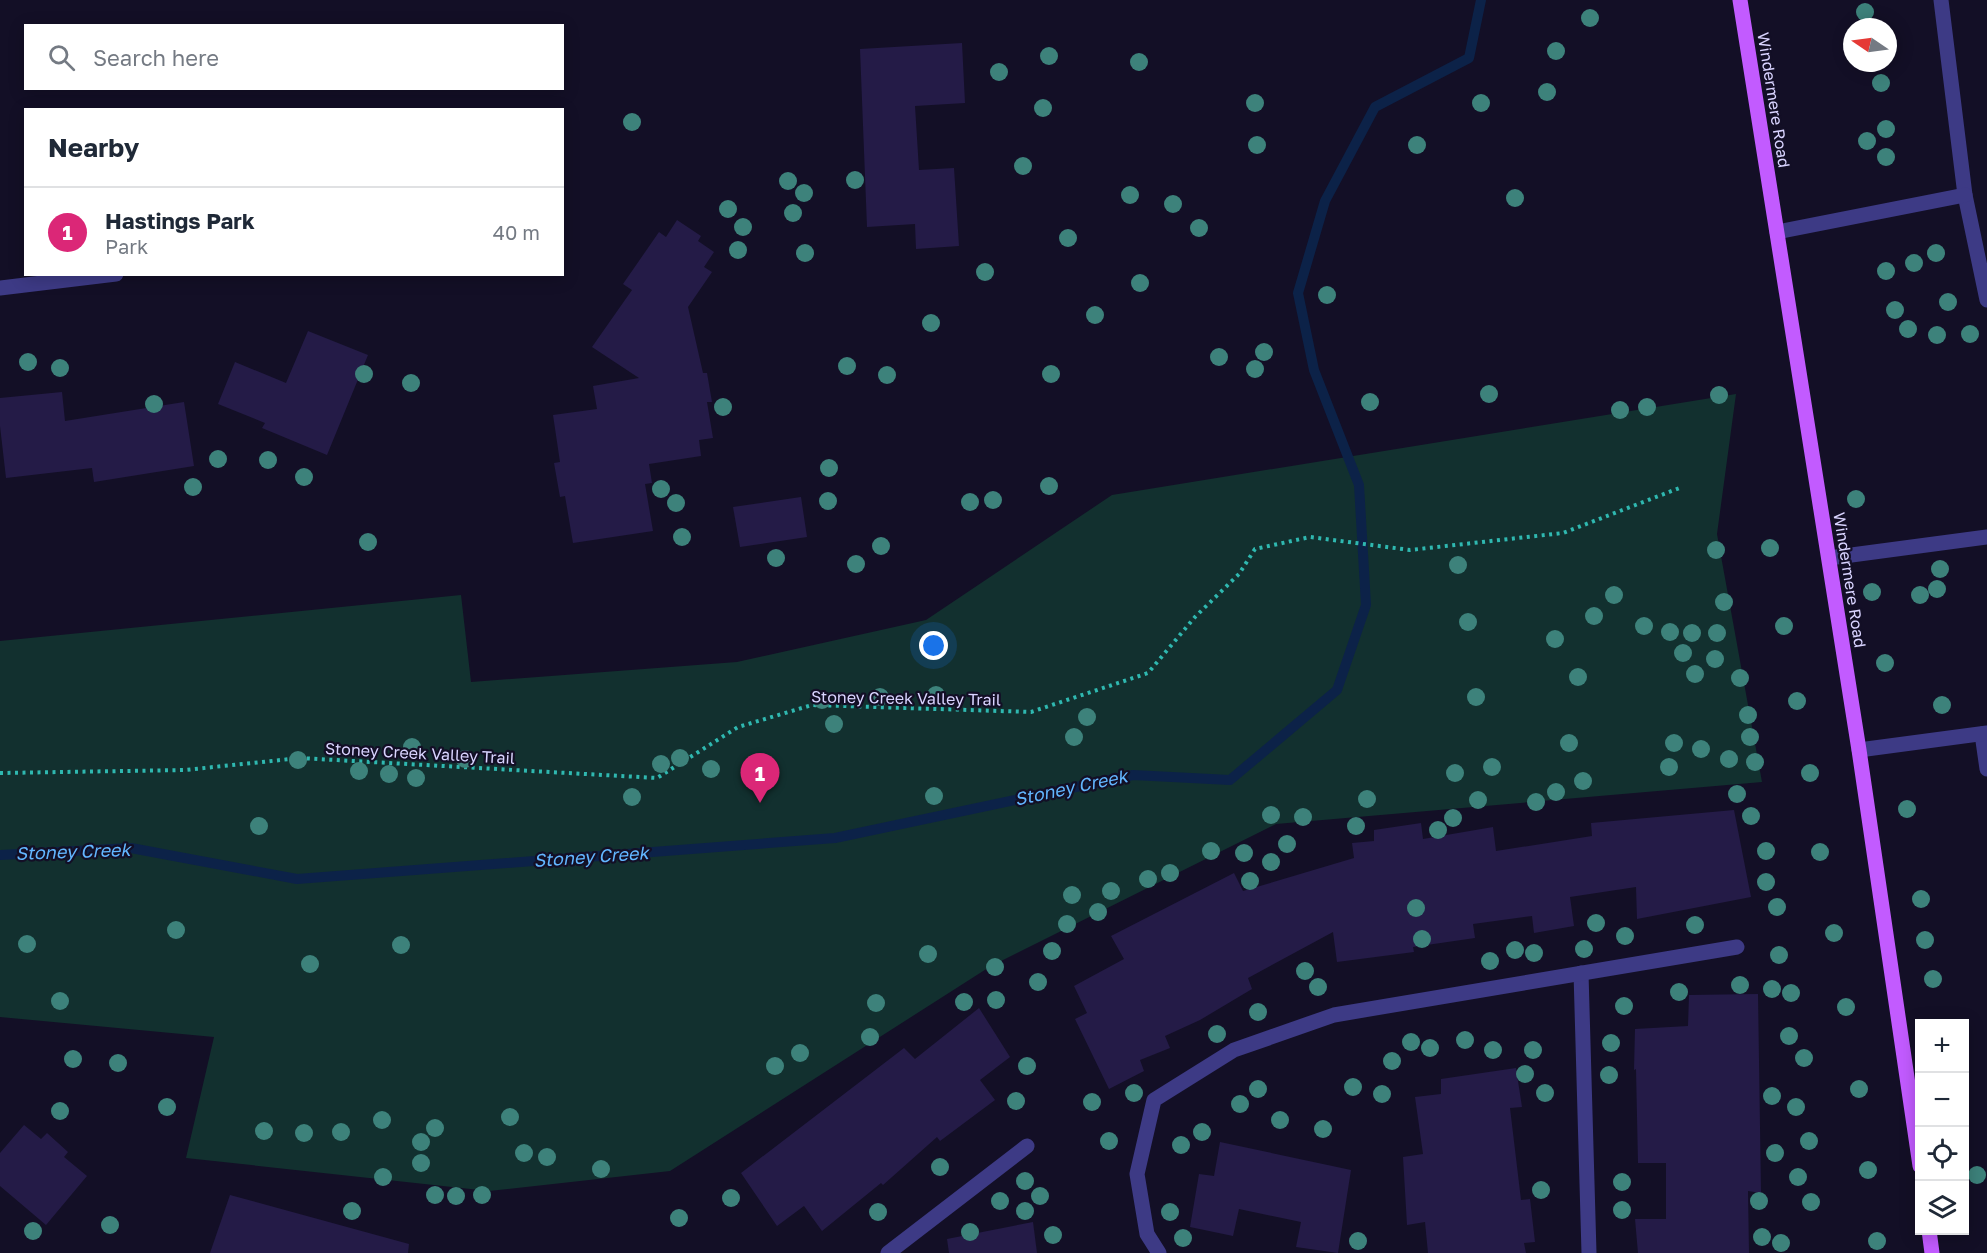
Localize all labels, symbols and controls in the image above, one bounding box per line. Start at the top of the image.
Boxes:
north arrow [1843,18,1897,72]
search box [24,24,564,90]
street label: Windermere Road [1753,31,1795,169]
icon: search [45,41,78,74]
text: Search here [93,44,219,71]
text: Nearby [48,132,139,163]
text: Hastings Park [105,207,255,234]
text: 1 [62,220,73,244]
text: 40 m [493,220,540,244]
text: Park [105,234,148,258]
street label: Windermere Road [1829,511,1871,649]
your location [919,631,948,660]
street label: Stoney Creek Valley Trail [811,686,1001,710]
street label: Stoney Creek Valley Trail [325,738,515,768]
pin: 1 [740,754,780,803]
water label: Stoney Creek [1012,764,1131,810]
water label: Stoney Creek [15,838,133,864]
water label: Stoney Creek [533,841,651,871]
map controls [1915,1019,1969,1235]
button: + [1915,1019,1969,1073]
button: − [1915,1073,1969,1127]
button: locate [1915,1127,1969,1181]
button: layers [1915,1181,1969,1235]

